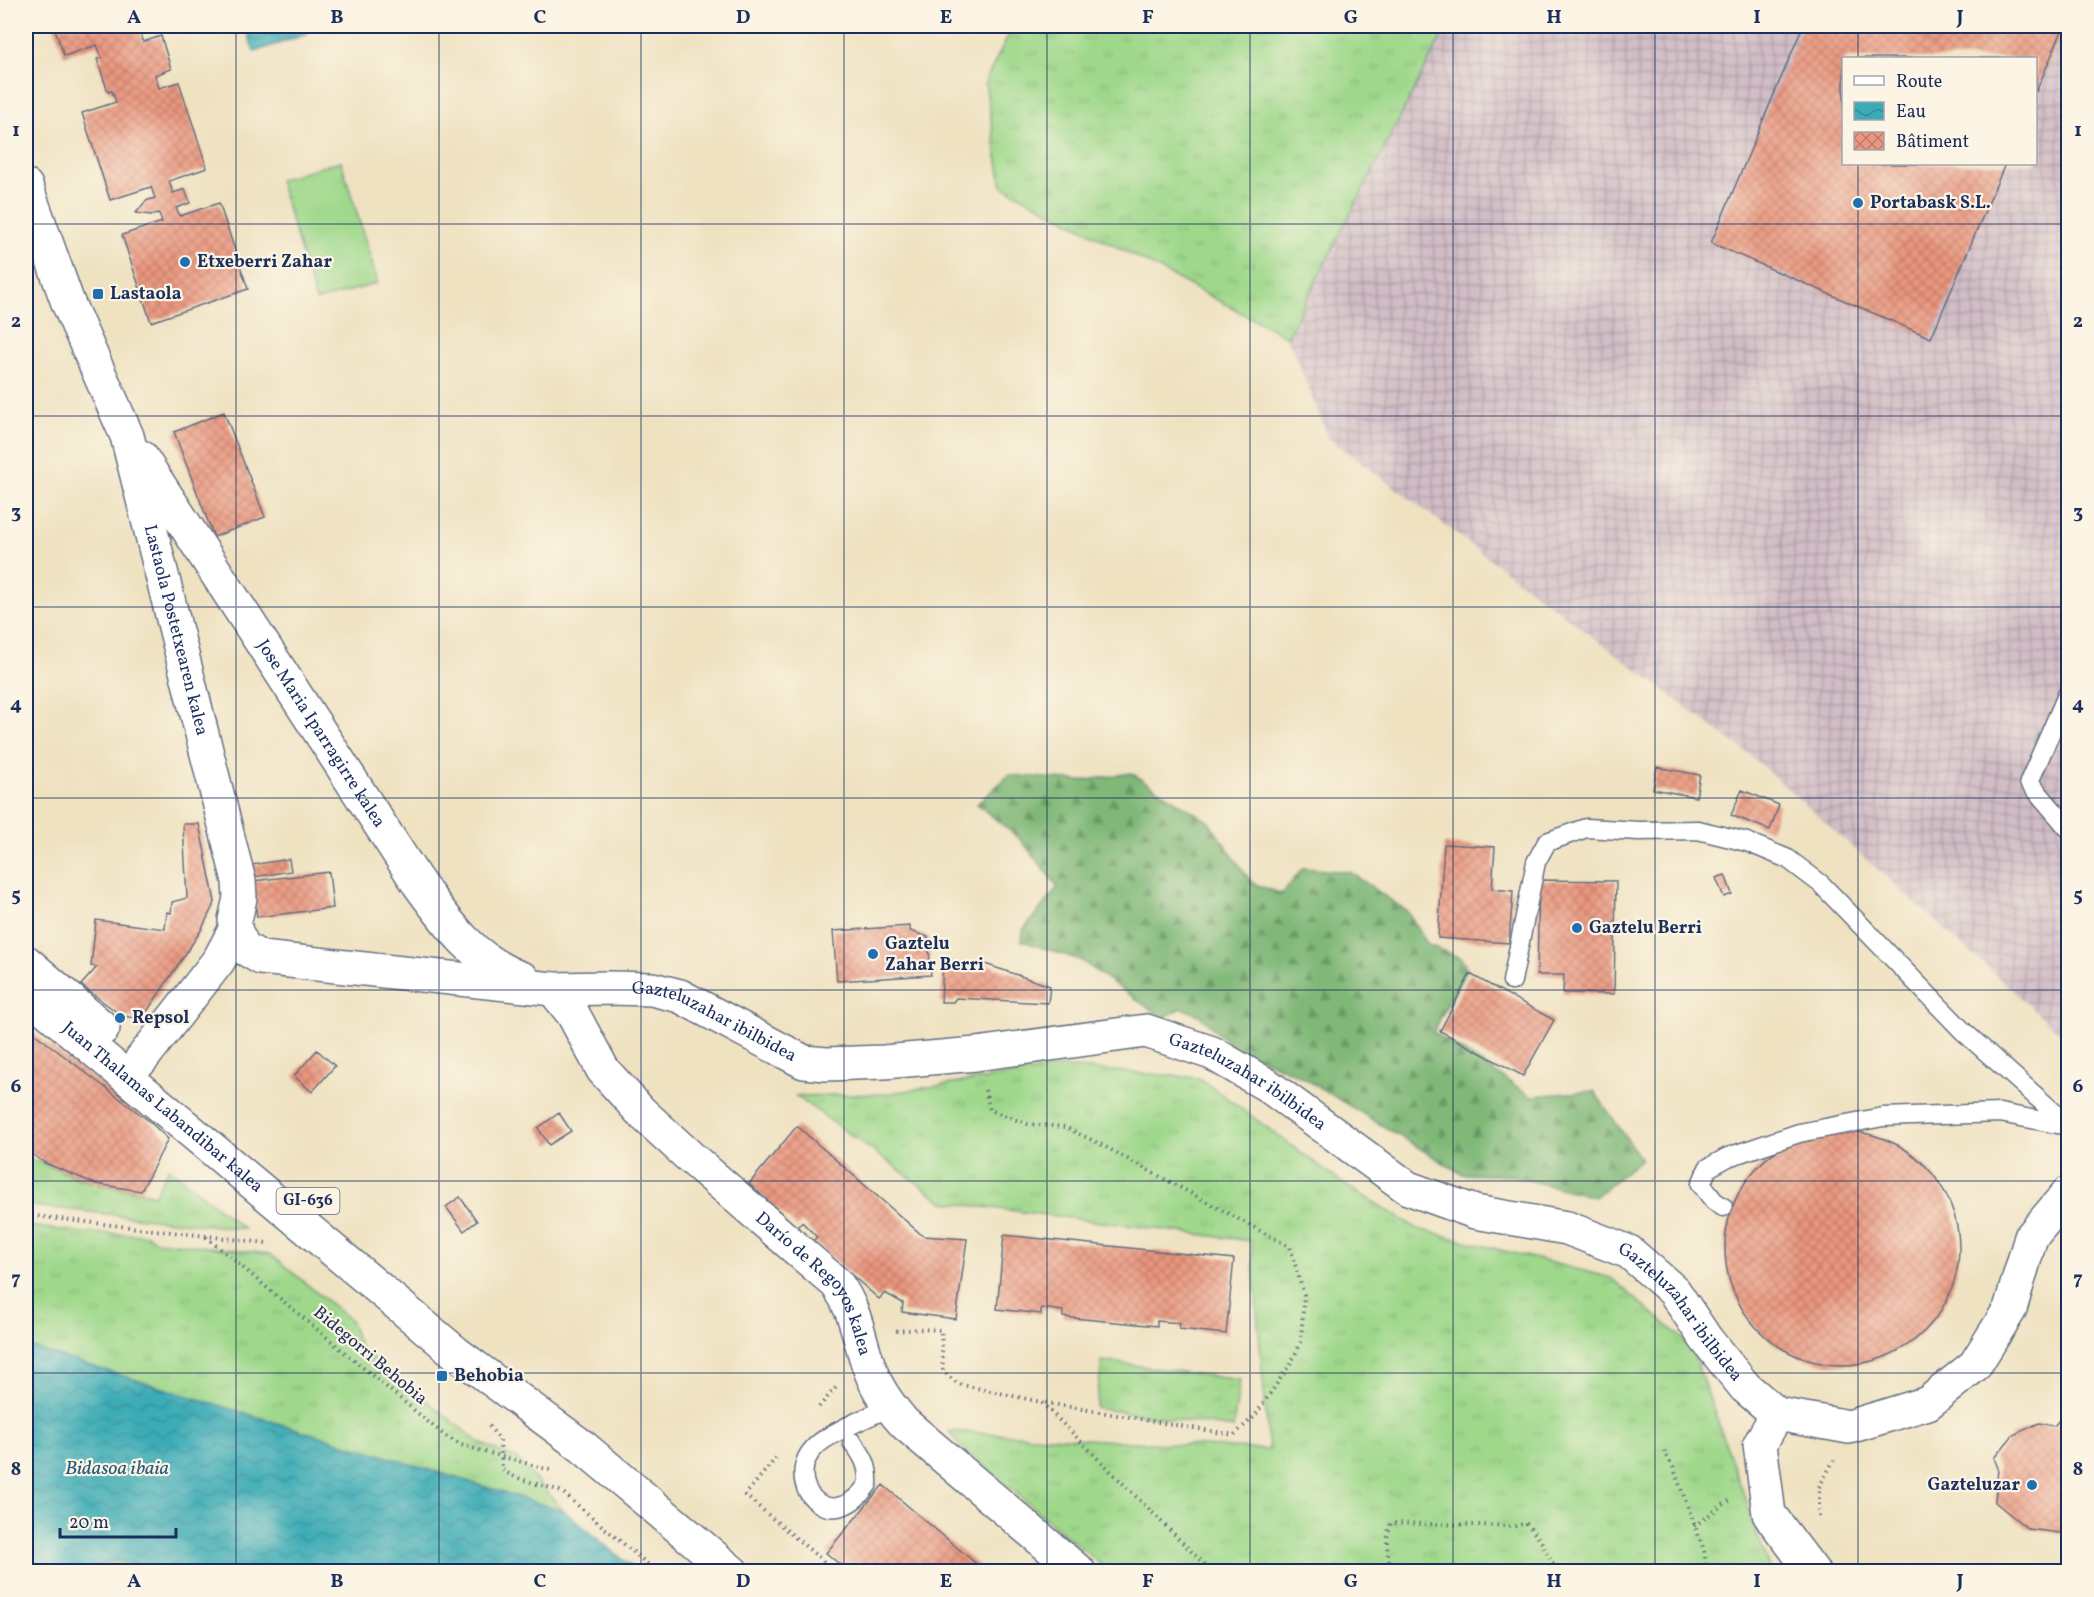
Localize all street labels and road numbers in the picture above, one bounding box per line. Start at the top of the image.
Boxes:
street label: Lastaola Postetxearen kalea [137,522,214,738]
street label: Jose Maria Iparragirre kalea [250,635,391,833]
street label: Gazteluzahar ibilbidea [632,976,801,1068]
street label: Juan Thalamas Labandibar kalea [57,1016,268,1199]
street label: Gazteluzahar ibilbidea [1165,1027,1331,1137]
road number: GI-636 [276,1188,340,1214]
street label: Darío de Regoyos kalea [749,1206,877,1359]
street label: Gazteluzahar ibilbidea [1615,1237,1748,1387]
street label: Bidegorri Behobia [307,1301,433,1411]

